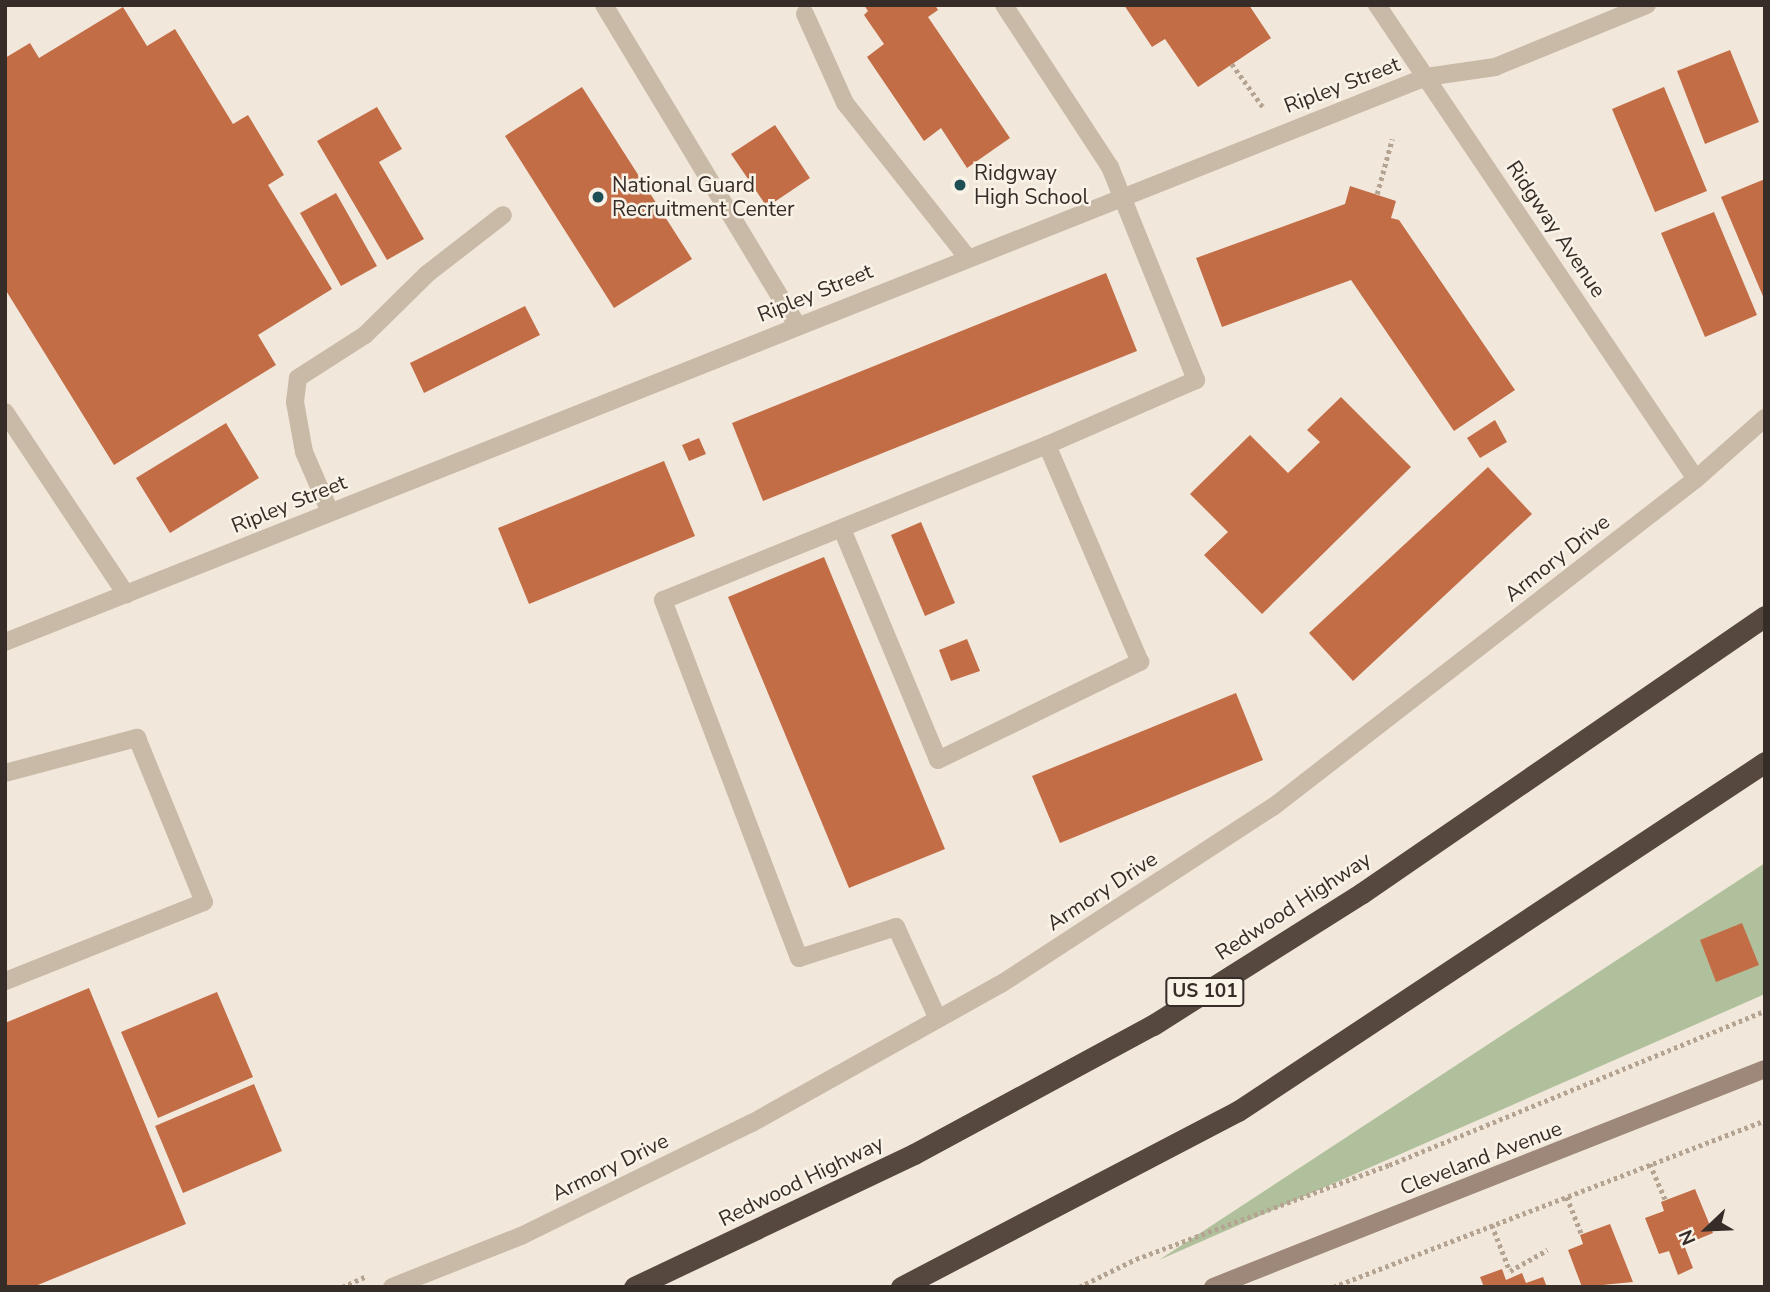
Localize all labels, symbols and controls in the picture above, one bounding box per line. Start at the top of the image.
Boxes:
street label: Ripley Street [1281,51,1403,119]
street label: Ridgway Avenue [1501,156,1611,302]
place label: Ridgway High School [974,160,1089,210]
place label: National Guard Recruitment Center [612,172,794,222]
marker: Ridgway High School [952,177,968,193]
marker: National Guard Recruitment Center [590,189,606,205]
street label: Ripley Street [754,259,876,327]
street label: Ripley Street [228,470,350,538]
street label: Armory Drive [1499,509,1615,607]
street label: Armory Drive [1042,846,1162,936]
street label: Redwood Highway [1211,846,1375,966]
road number: US 101 [1165,976,1245,1008]
street label: Cleveland Avenue [1396,1116,1566,1200]
street label: Armory Drive [548,1128,672,1206]
street label: Redwood Highway [715,1130,887,1232]
north arrow [1672,1194,1742,1264]
text: N [1673,1226,1702,1249]

